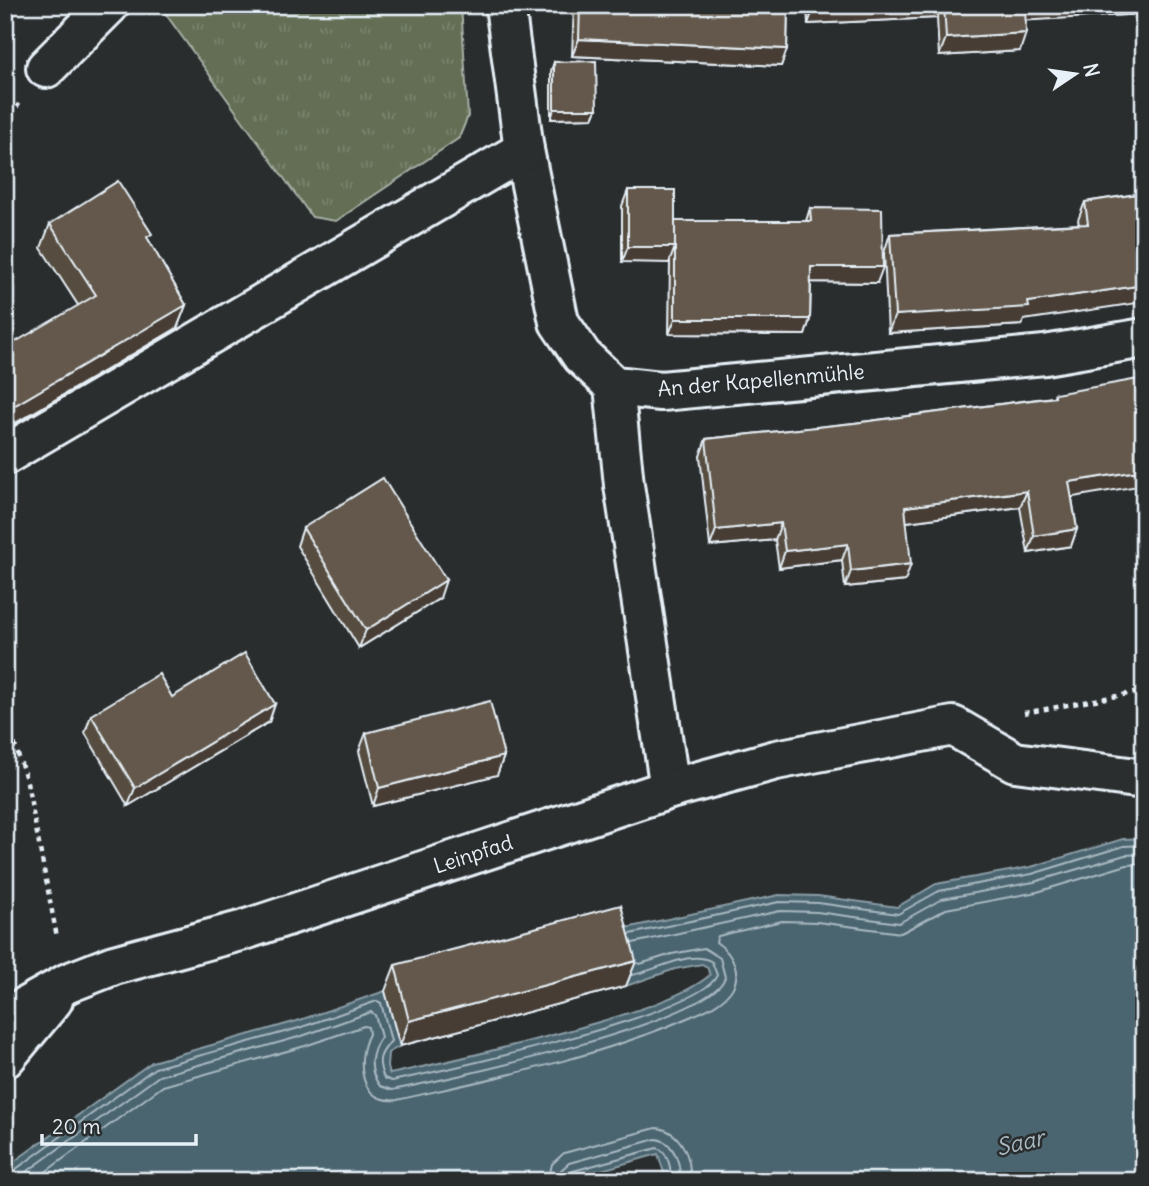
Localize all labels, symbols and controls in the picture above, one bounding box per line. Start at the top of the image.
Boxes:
north arrow [1040,38,1110,108]
text: N [1078,61,1105,79]
street label: An der Kapellenmühle [656,358,866,402]
street label: Leinpfad [430,829,516,879]
scale bar [42,1102,196,1146]
text: 20 m [52,1113,101,1140]
water label: Saar [993,1122,1049,1162]

